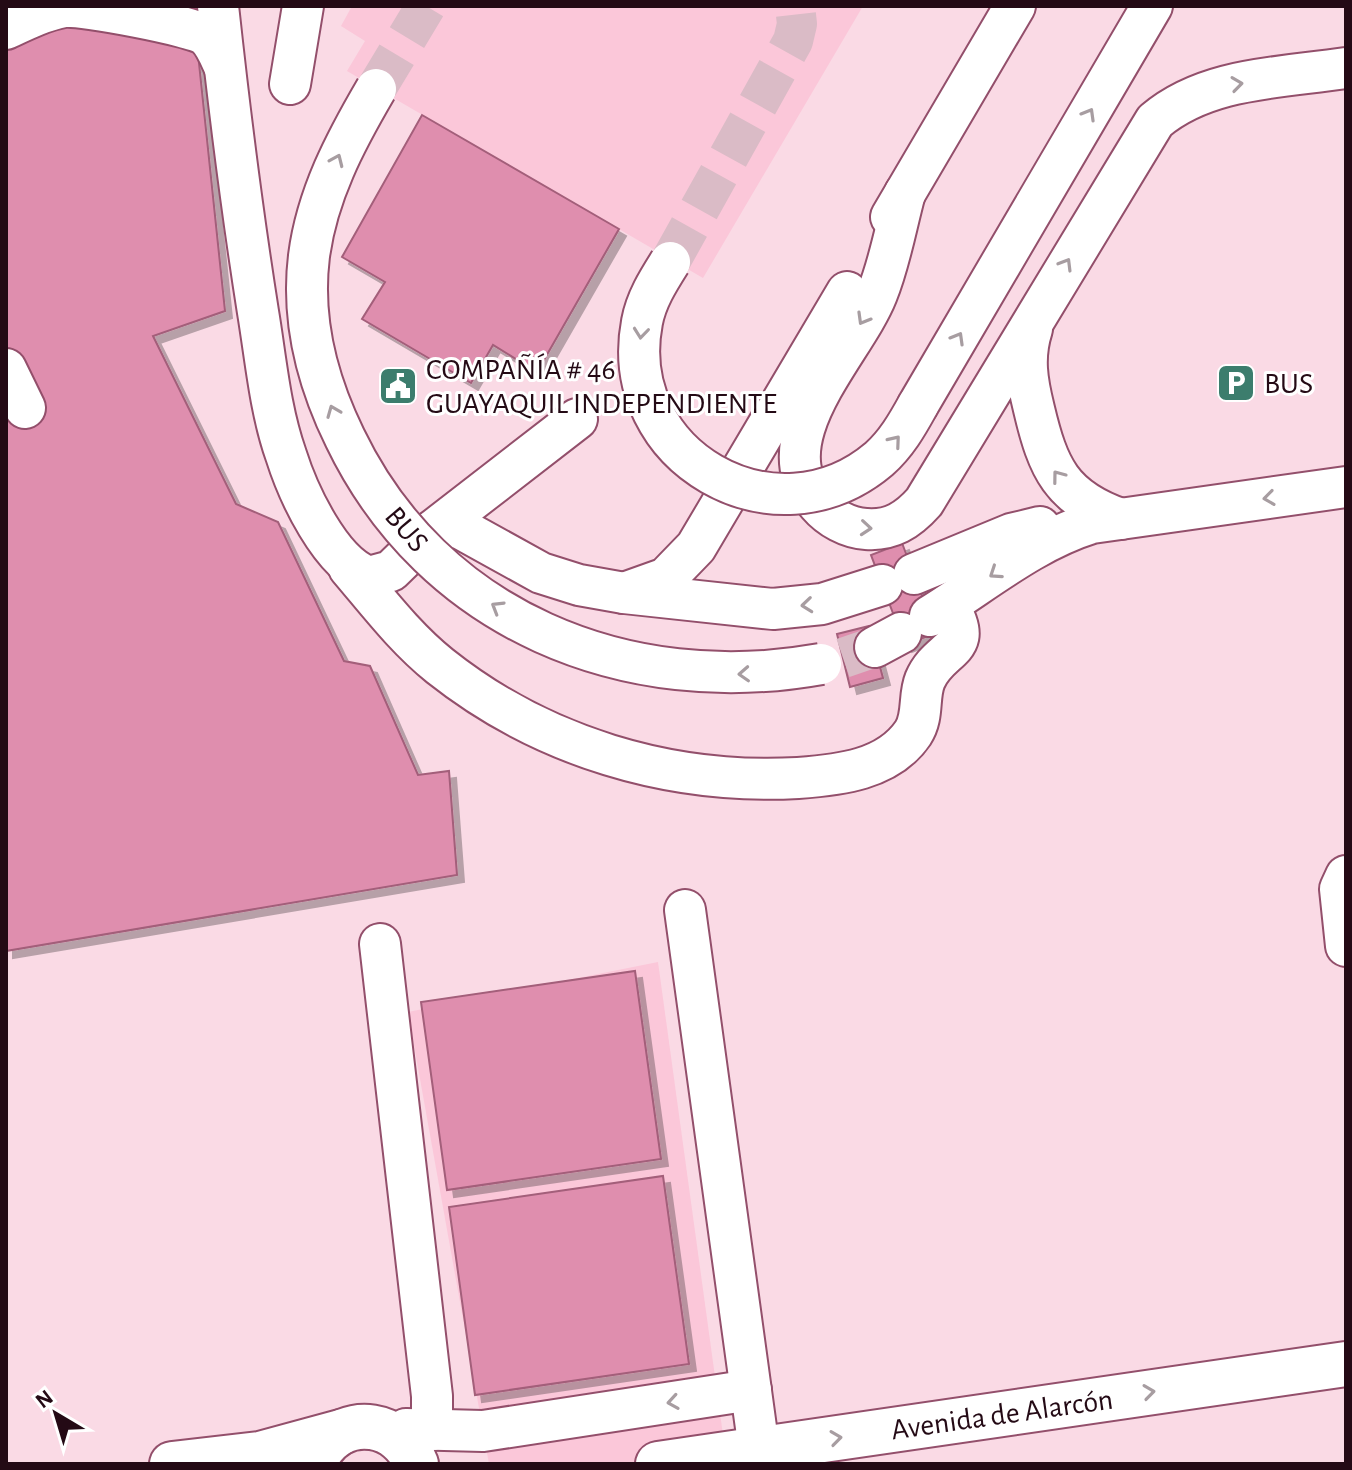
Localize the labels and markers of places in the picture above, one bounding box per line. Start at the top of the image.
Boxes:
place label: COMPAÑÍA # 46 GUAYAQUIL INDEPENDIENTE [426,353,777,419]
parking icon: BUS [1215,362,1257,404]
public building icon: COMPAÑÍA # 46 GUAYAQUIL INDEPENDIENTE [377,365,419,407]
place label: BUS [1264,369,1313,399]

